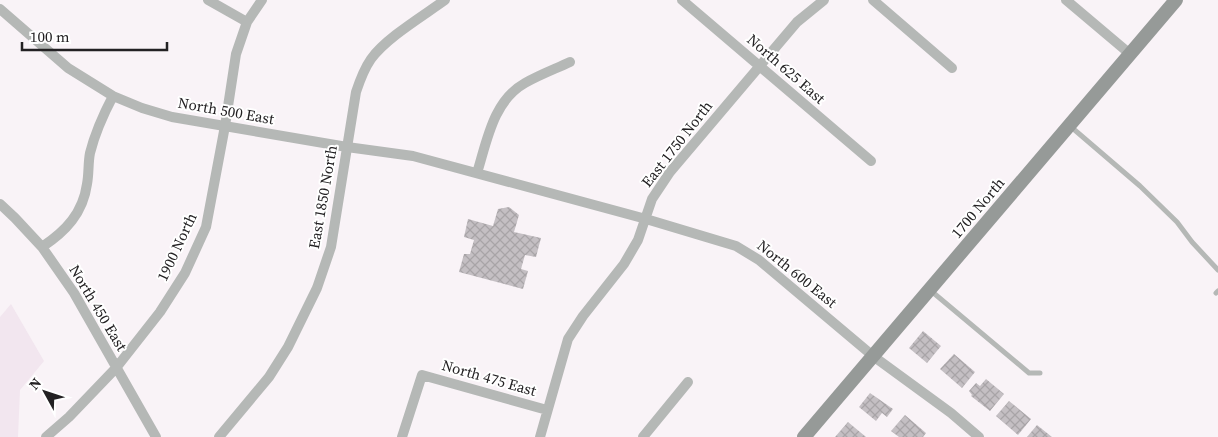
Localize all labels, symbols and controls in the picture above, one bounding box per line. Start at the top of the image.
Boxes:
scale bar [22,20,168,52]
text: 100 m [30,26,70,47]
street label: North 625 East [743,29,830,108]
street label: North 500 East [176,92,276,129]
street label: East 1750 North [636,96,717,191]
street label: East 1850 North [303,144,342,250]
street label: 1700 North [946,173,1009,242]
street label: 1900 North [152,209,202,284]
street label: North 600 East [753,235,842,312]
street label: North 450 East [64,261,133,355]
street label: North 475 East [440,354,539,401]
north arrow [20,367,70,417]
text: N [24,373,46,394]

